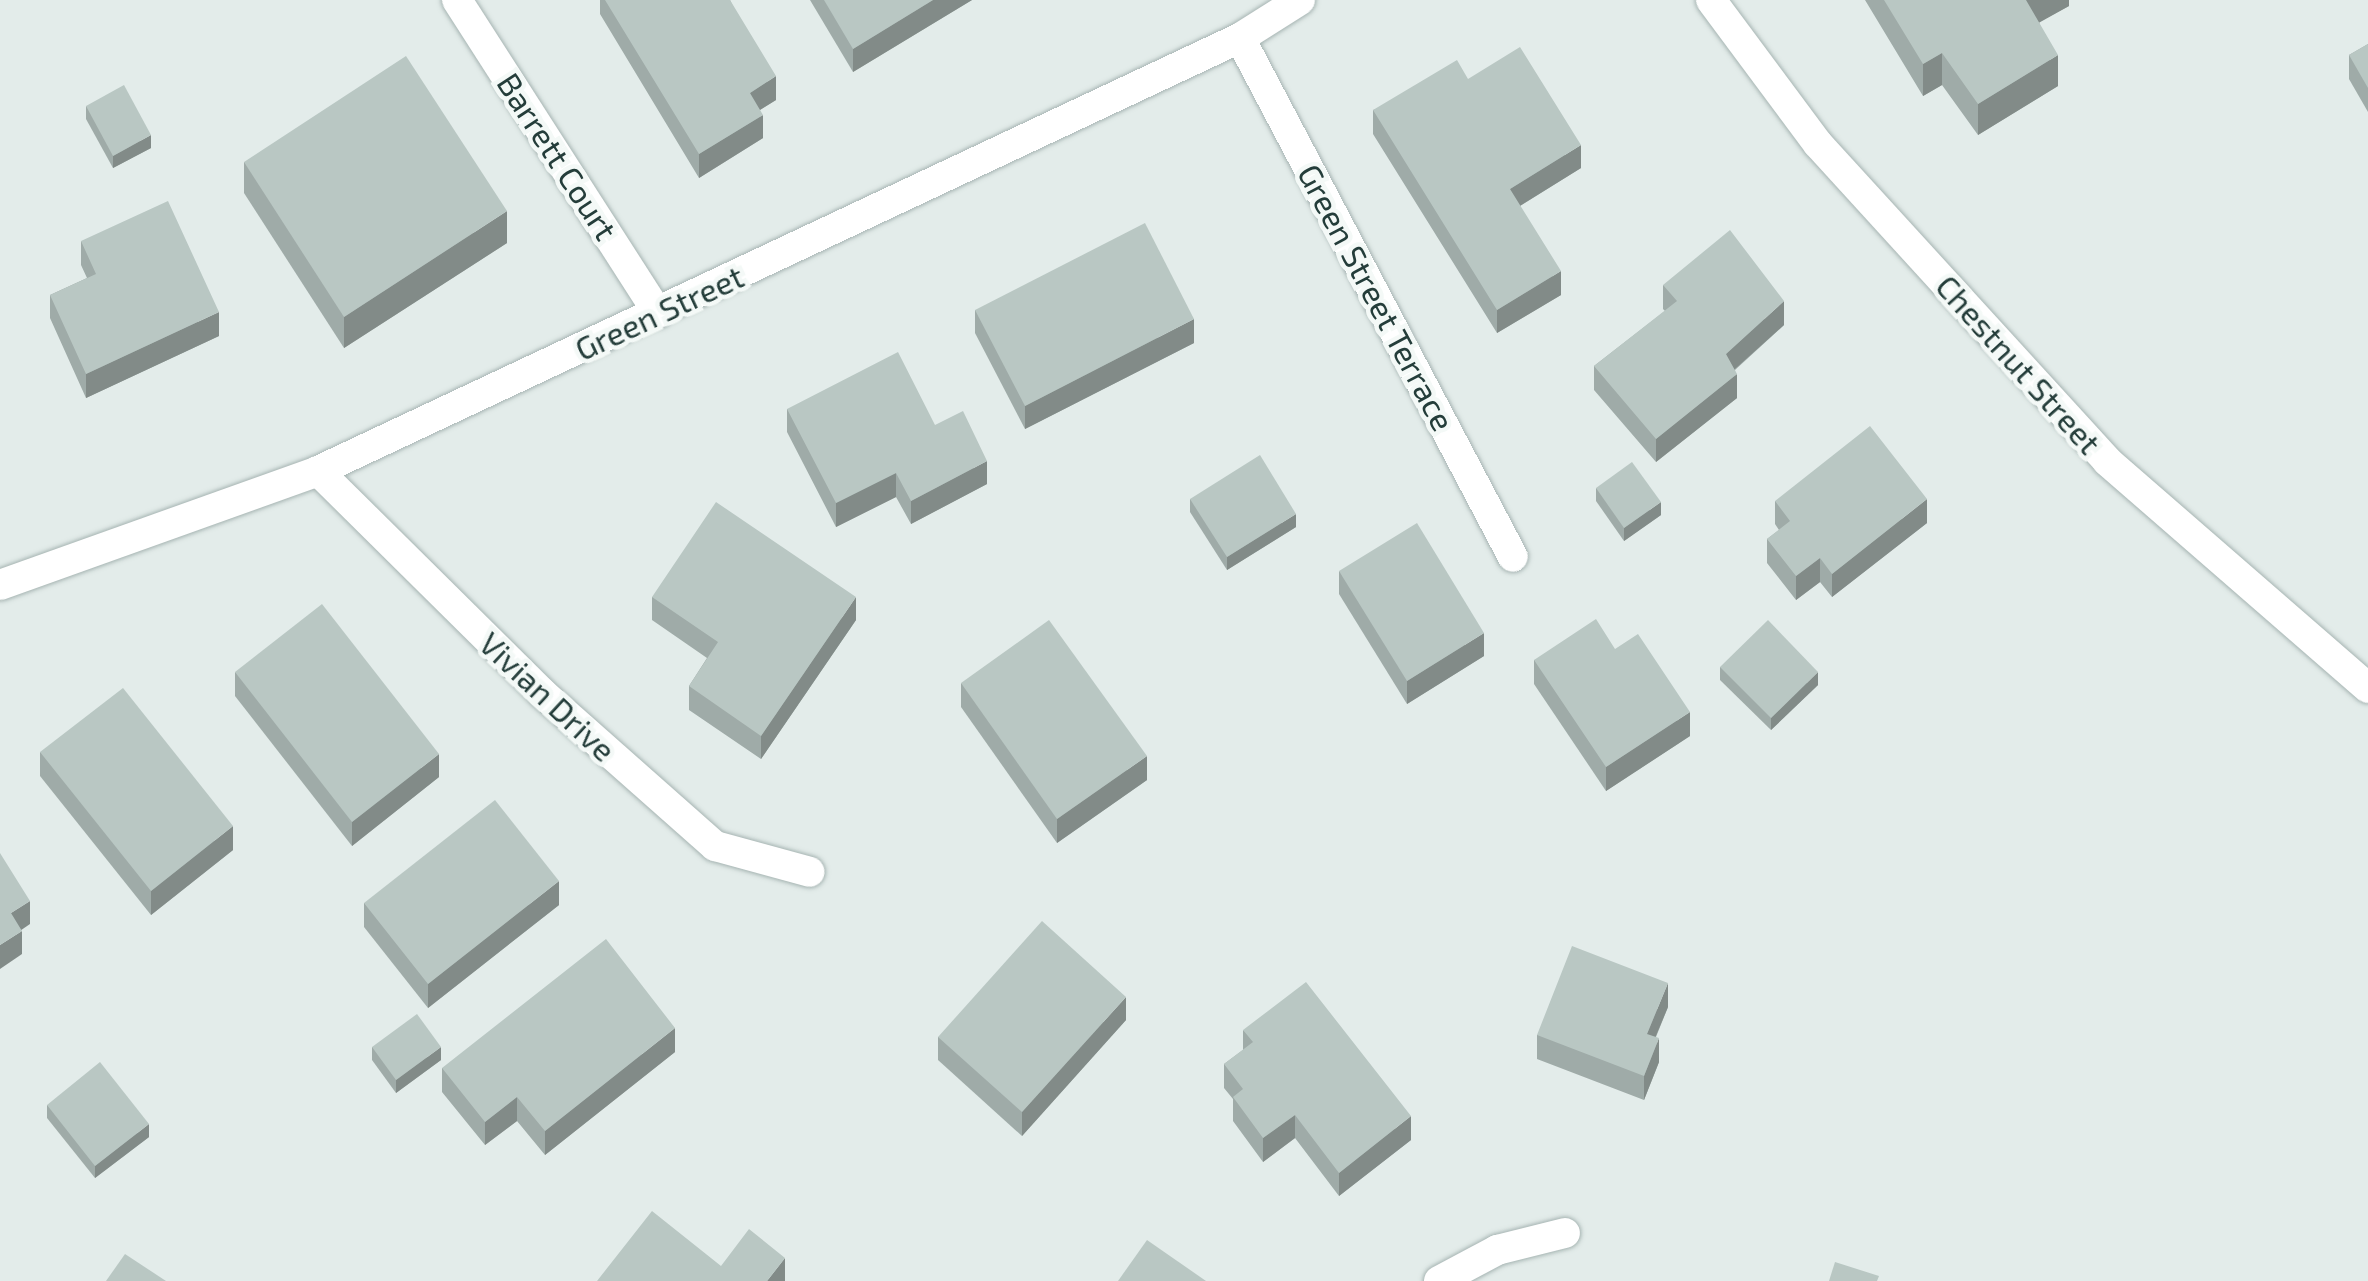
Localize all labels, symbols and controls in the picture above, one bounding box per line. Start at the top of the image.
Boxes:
street label: Barrett Court [490,65,626,247]
street label: Green Street Terrace [1290,157,1464,437]
street label: Green Street [569,256,749,368]
street label: Chestnut Street [1929,267,2109,461]
street label: Vivian Drive [472,623,624,769]

